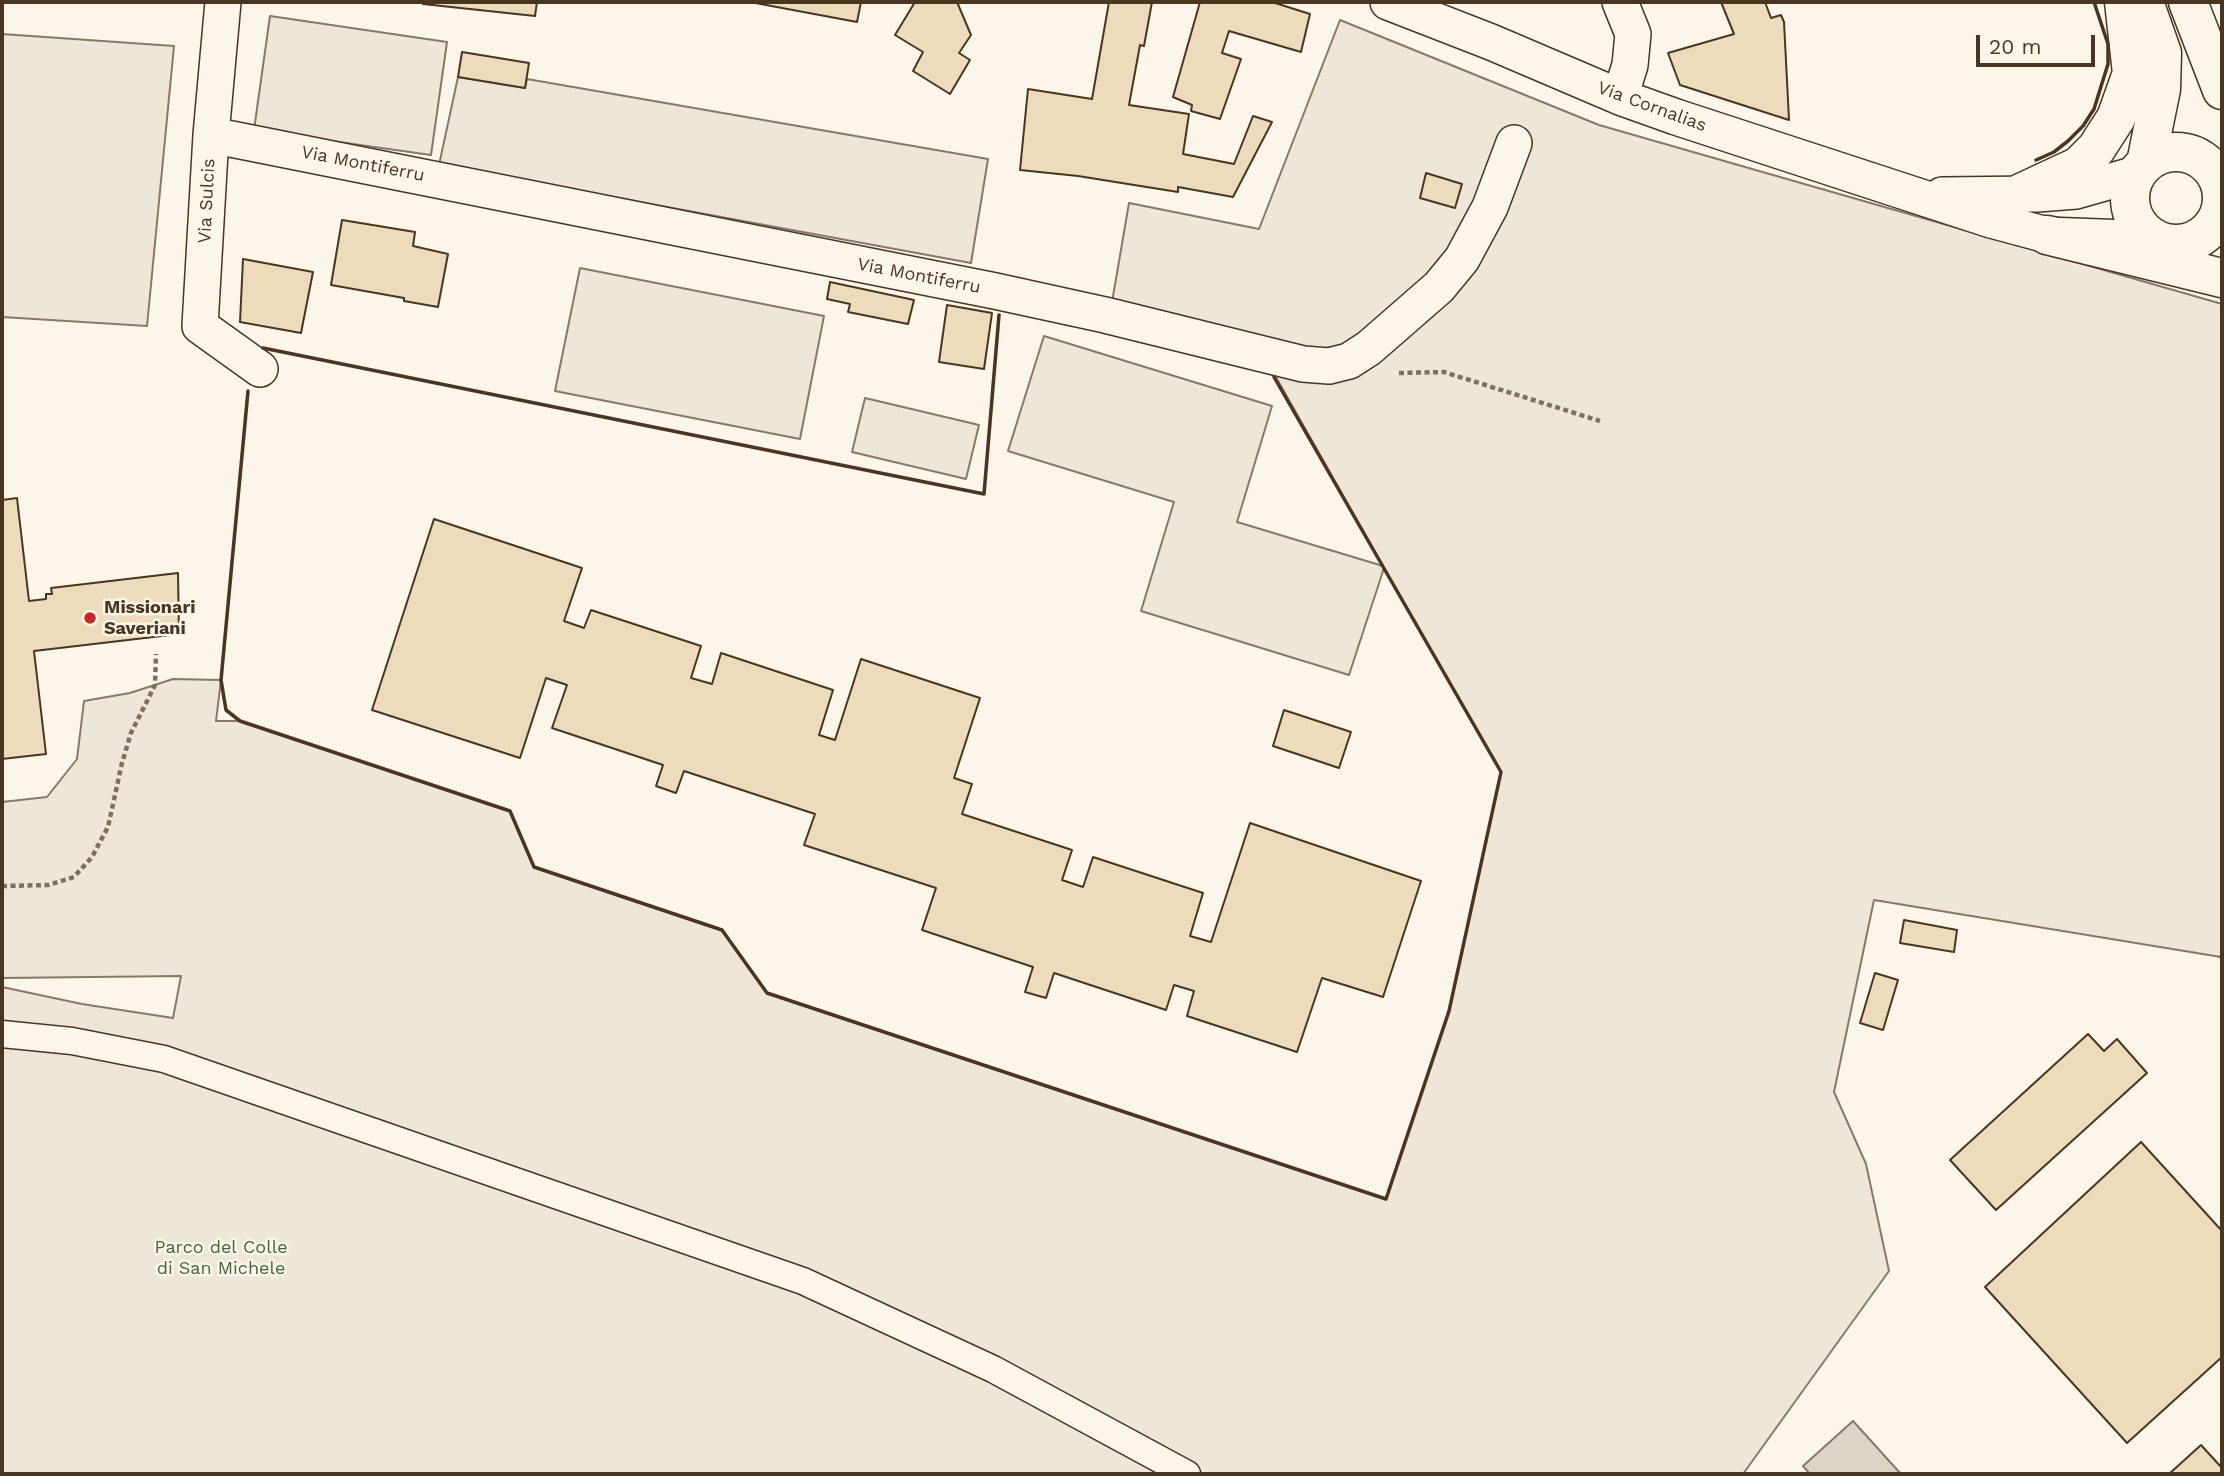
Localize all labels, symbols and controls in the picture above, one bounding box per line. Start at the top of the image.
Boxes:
scale bar [1979,21,2098,65]
text: 20 m [1989,34,2041,59]
street label: Via Cornalias [1594,77,1710,137]
street label: Via Montiferru [300,141,426,187]
street label: Via Sulcis [194,158,220,244]
street label: Via Montiferru [856,253,982,299]
place label: Missionari Saveriani [104,597,195,640]
marker: Missionari Saveriani [82,610,98,626]
park label: Parco del Colle di San Michele [154,1237,288,1280]

